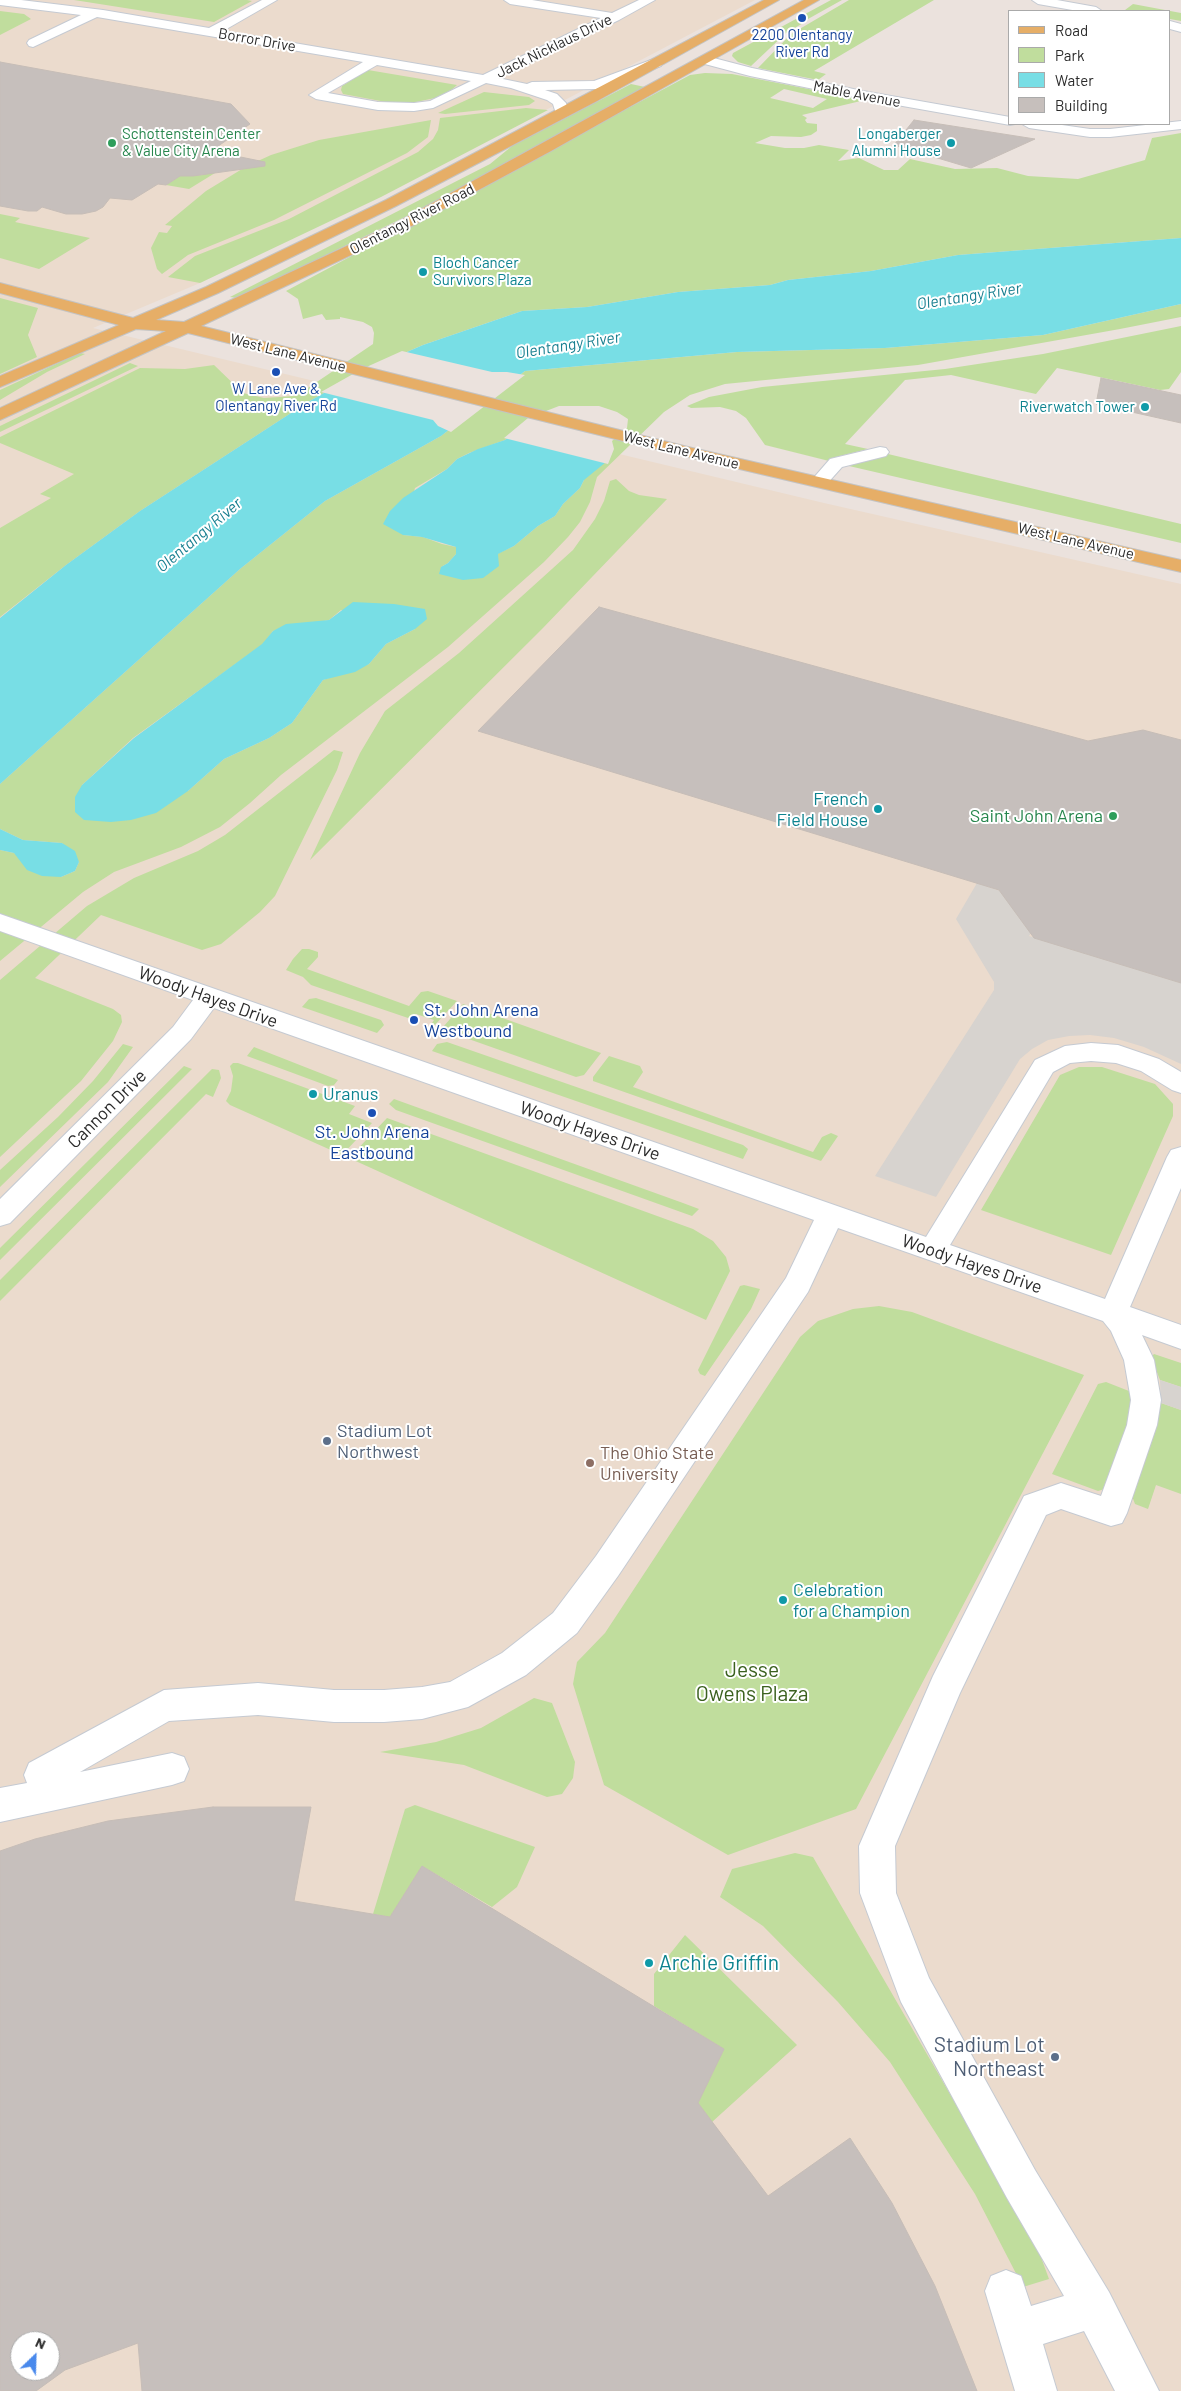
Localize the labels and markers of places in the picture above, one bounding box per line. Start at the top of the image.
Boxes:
marker: 2200 Olentangy River Rd [796,12,808,24]
place label: 2200 Olentangy River Rd [751,26,853,61]
place label: Schottenstein Center & Value City Arena [122,125,261,160]
place label: Longaberger Alumni House [852,125,941,160]
marker: Schottenstein Center & Value City Arena [106,137,118,149]
marker: Longaberger Alumni House [945,137,957,149]
place label: Bloch Cancer Survivors Plaza [433,254,532,289]
marker: Bloch Cancer Survivors Plaza [417,266,429,278]
marker: W Lane Ave & Olentangy River Rd [270,366,282,378]
place label: W Lane Ave & Olentangy River Rd [215,380,337,415]
place label: Riverwatch Tower [1020,398,1135,416]
marker: Riverwatch Tower [1139,401,1151,413]
place label: French Field House [777,788,868,831]
marker: French Field House [872,803,884,815]
place label: Saint John Arena [970,805,1103,827]
marker: Saint John Arena [1107,810,1119,822]
place label: St. John Arena Westbound [424,999,539,1042]
marker: St. John Arena Westbound [408,1014,420,1026]
place label: Uranus [323,1083,378,1105]
marker: Uranus [307,1088,319,1100]
marker: St. John Arena Eastbound [366,1107,378,1119]
place label: St. John Arena Eastbound [315,1121,429,1164]
place label: Stadium Lot Northwest [337,1420,432,1462]
marker: Stadium Lot Northwest [321,1435,333,1447]
place label: The Ohio State University [600,1442,714,1485]
marker: The Ohio State University [584,1457,596,1469]
place label: Celebration for a Champion [793,1579,910,1622]
marker: Celebration for a Champion [777,1594,789,1606]
place label: Archie Griffin [659,1950,779,1976]
marker: Archie Griffin [643,1957,655,1969]
place label: Stadium Lot Northeast [934,2032,1045,2082]
marker: Stadium Lot Northeast [1049,2051,1061,2063]

